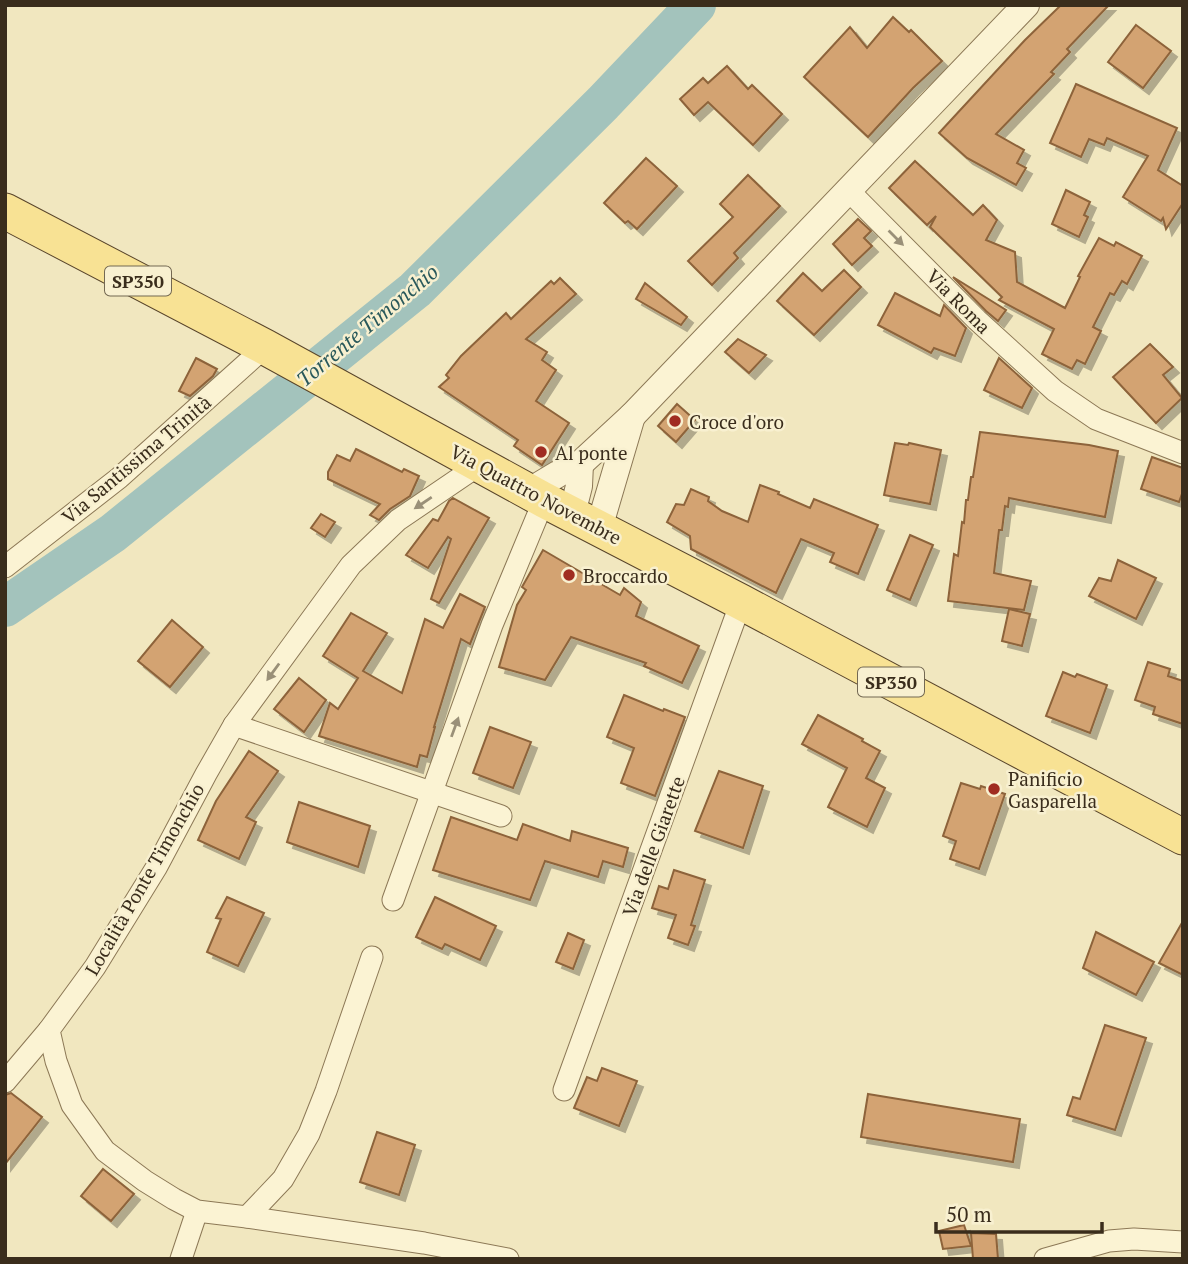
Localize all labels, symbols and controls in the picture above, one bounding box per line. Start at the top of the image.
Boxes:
one-way arrow [887,229,904,246]
water label: Torrente Timonchio [290,257,444,393]
street label: Via Roma [921,263,997,339]
road number: SP350 [105,267,171,296]
street label: Via Santissima Trinità [56,389,216,529]
place label: Croce d'oro [689,409,784,434]
marker: Croce d'oro [667,413,683,429]
street label: Via Quattro Novembre [446,438,626,550]
place label: Al ponte [555,440,627,465]
marker: Al ponte [533,444,549,460]
one-way arrow [413,496,432,509]
place label: Broccardo [583,563,668,588]
marker: Broccardo [561,567,577,583]
one-way arrow [266,663,280,681]
road number: SP350 [858,668,924,696]
one-way arrow [449,717,460,738]
place label: Panificio Gasparella [1008,766,1098,813]
street label: Via delle Giarette [616,772,690,920]
street label: Località Ponte Timonchio [79,778,209,980]
marker: Panificio Gasparella [986,781,1002,797]
scale bar [936,1190,1102,1234]
text: 50 m [946,1200,992,1228]

